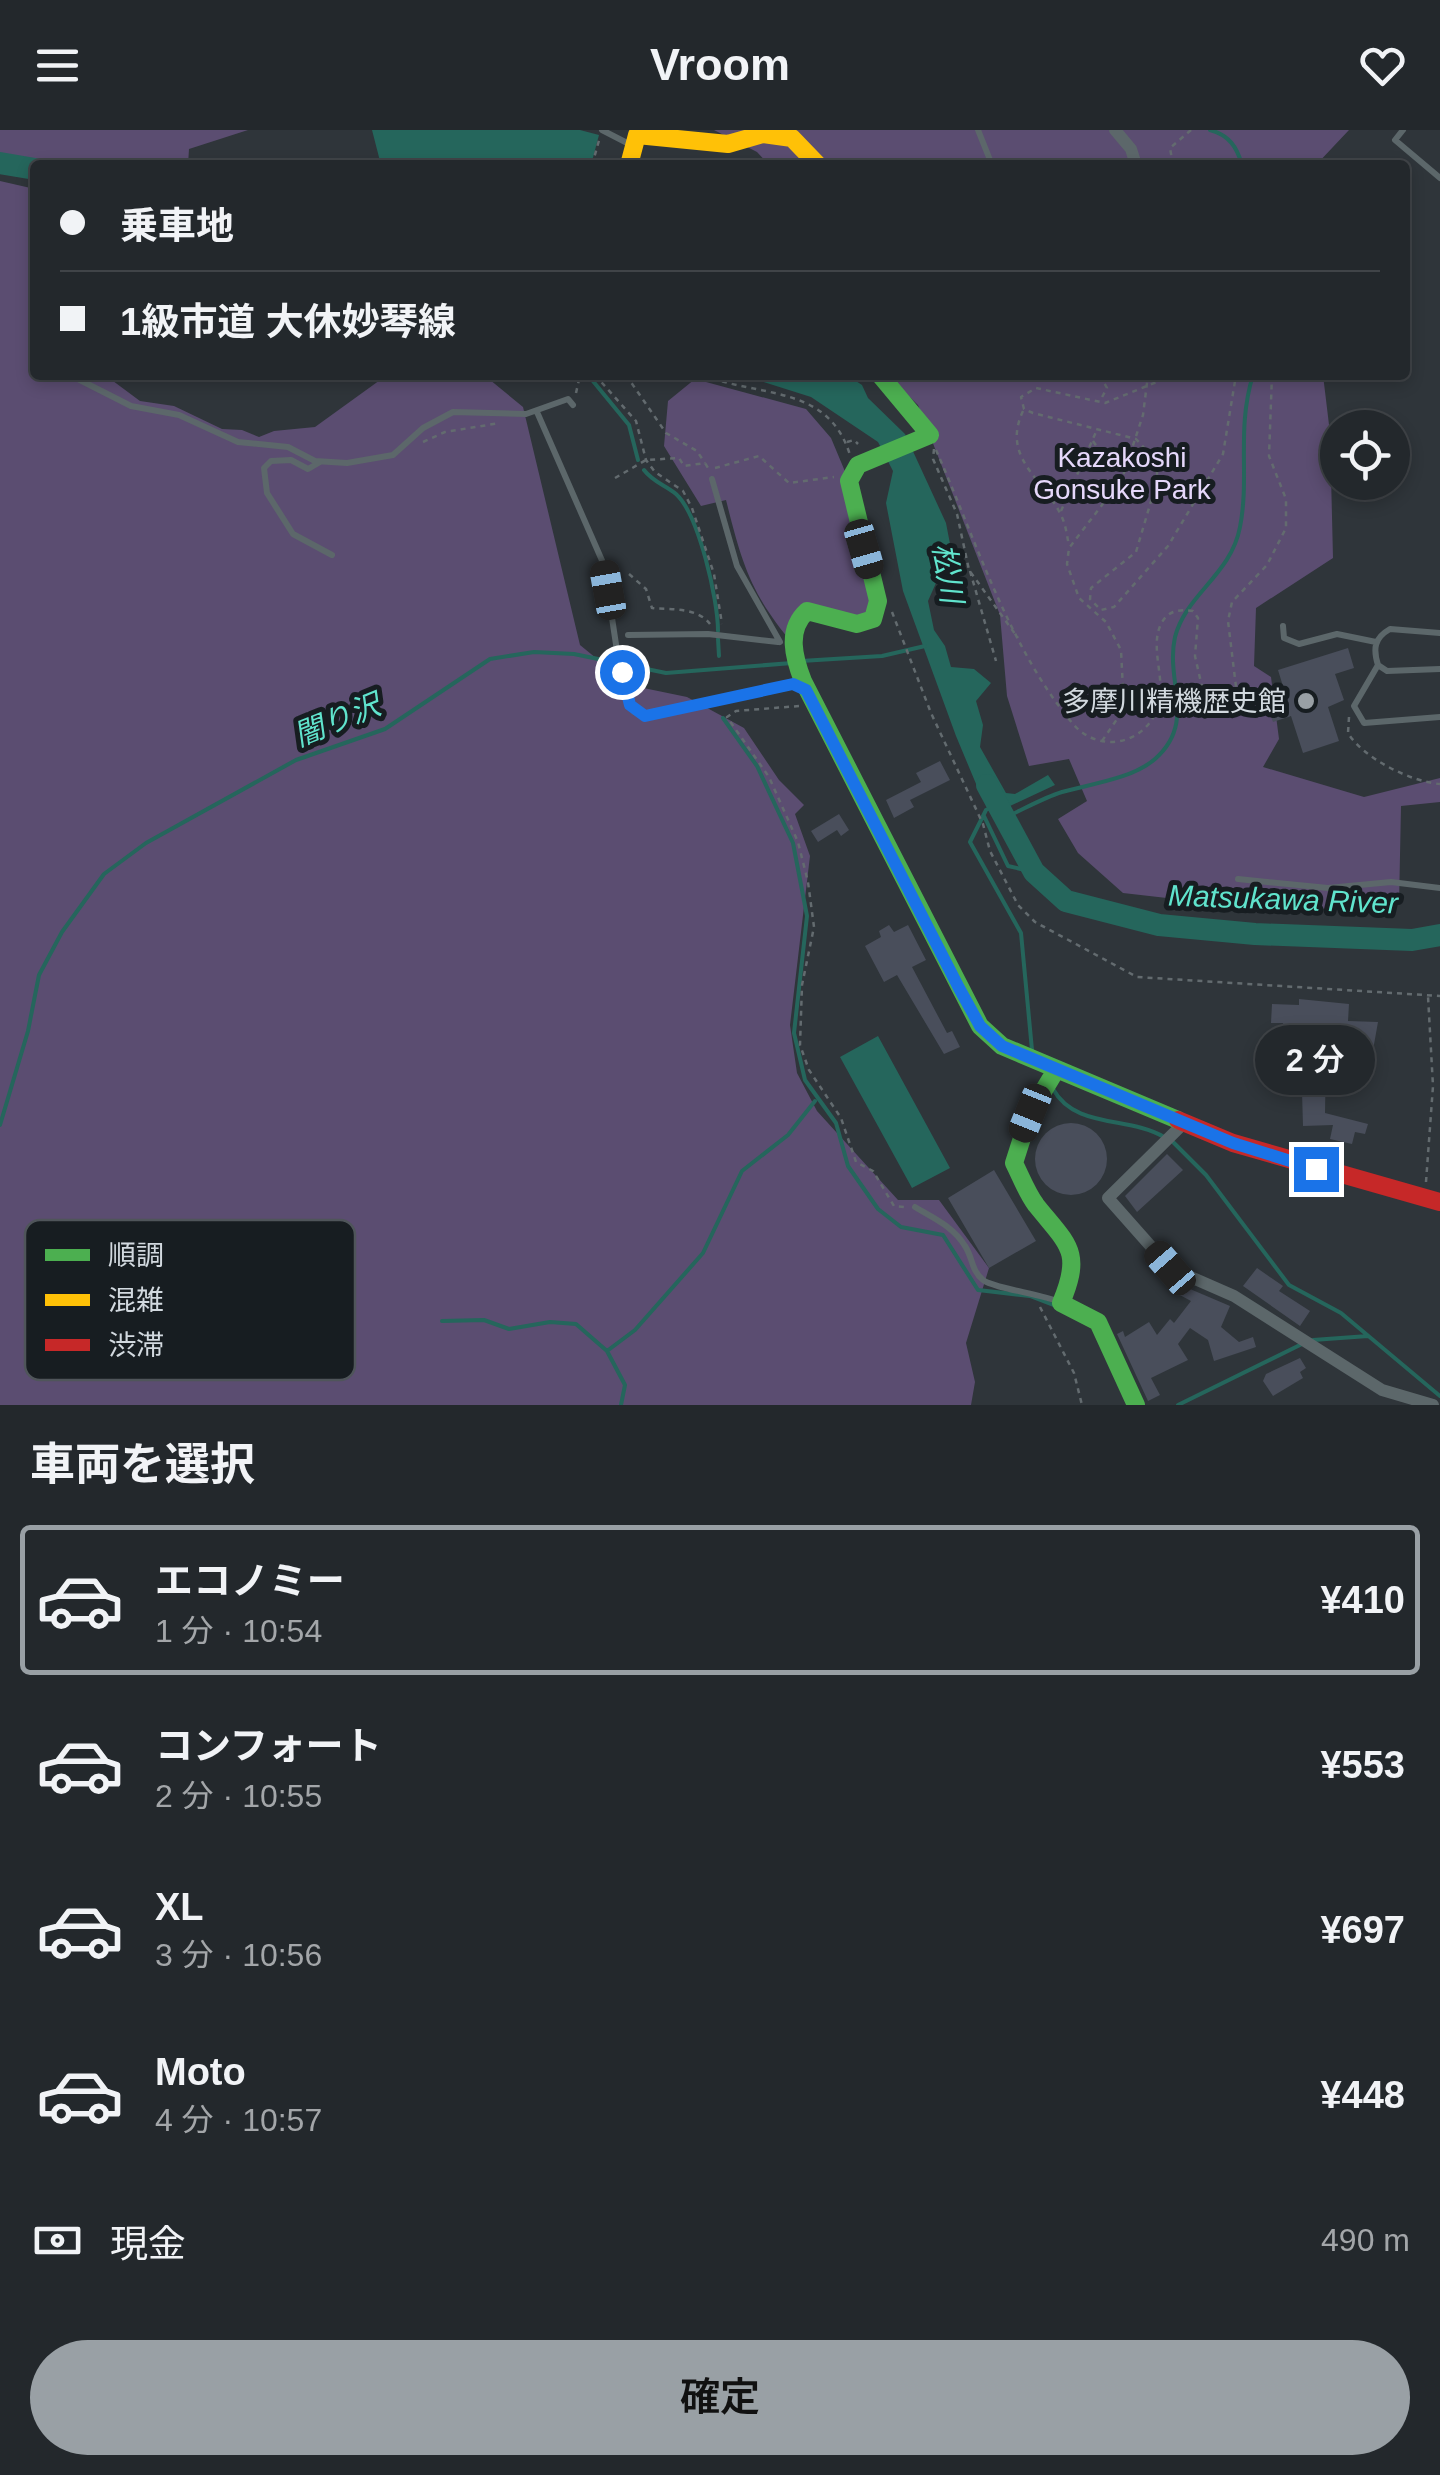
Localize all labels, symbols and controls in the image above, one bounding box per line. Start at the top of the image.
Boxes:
icon: menu [30,38,85,93]
icon: heart [1355,38,1410,93]
text: Vroom [650,39,790,90]
text: 乗車地 [120,205,234,247]
text: 1級市道 大休妙琴線 [120,301,456,343]
map controls [1320,410,1410,500]
button: locate [1320,410,1410,500]
park label: Kazakoshi Gonsuke Park [1033,442,1212,505]
car [841,516,887,582]
water label: 松川 [927,541,969,608]
car [588,558,628,622]
route start [600,650,645,695]
water label: 闇り沢 [289,686,389,752]
place label: 多摩川精機歴史館 [1062,686,1286,717]
marker: 多摩川精機歴史館 [1295,690,1317,712]
water label: Matsukawa River [1167,878,1400,920]
callout: 2 分 [1256,1024,1376,1094]
text: 2 分 [1286,1042,1344,1078]
car [1005,1080,1055,1146]
route end [1294,1147,1339,1192]
legend [25,1220,355,1380]
car [1139,1236,1201,1300]
text: 順調 [108,1240,164,1271]
text: 混雑 [108,1285,164,1316]
text: 渋滞 [108,1330,164,1361]
text: 車両を選択 [30,1439,255,1490]
icon: car [35,1555,125,1645]
text: エコノミー [155,1560,345,1602]
text: ¥410 [1320,1579,1405,1621]
text: 1 分 · 10:54 [155,1613,322,1649]
icon: car [35,1720,125,1810]
text: コンフォート [155,1725,382,1767]
text: ¥553 [1320,1744,1405,1786]
text: 2 分 · 10:55 [155,1778,322,1814]
icon: car [35,1885,125,1975]
text: XL [155,1886,204,1928]
text: ¥697 [1320,1909,1405,1951]
text: 3 分 · 10:56 [155,1937,322,1973]
icon: car [35,2050,125,2140]
text: Moto [155,2051,246,2093]
text: ¥448 [1320,2074,1405,2116]
text: 4 分 · 10:57 [155,2102,322,2138]
icon: cash [30,2213,85,2268]
text: 490 m [1321,2222,1410,2258]
text: 現金 [110,2223,186,2265]
button: 確定 [30,2340,1410,2455]

